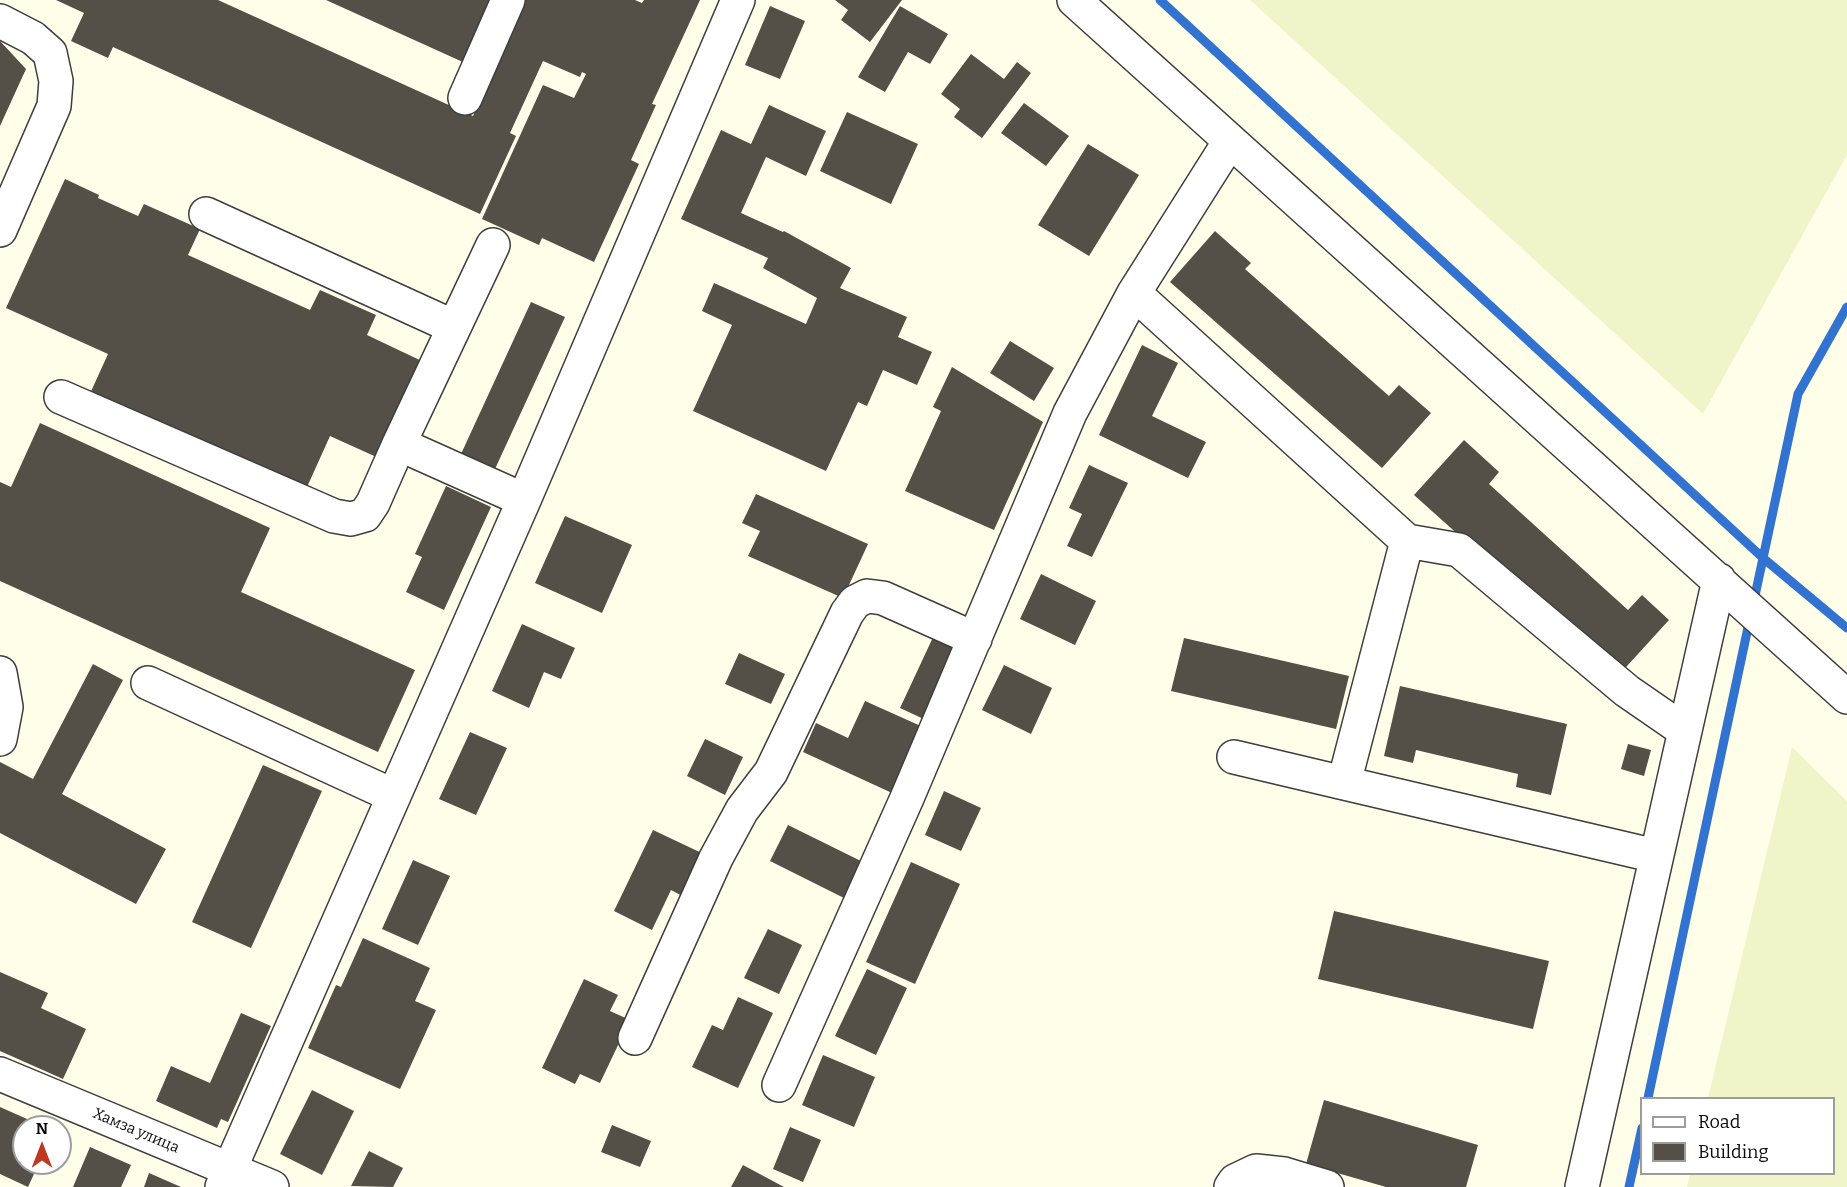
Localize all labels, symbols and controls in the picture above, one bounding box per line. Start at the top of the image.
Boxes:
legend [1640,1097,1835,1175]
street label: Хамза улица [90,1105,182,1157]
text: Road [1698,1111,1740,1133]
north arrow [12,1115,72,1175]
text: N [36,1119,48,1138]
text: Building [1698,1141,1769,1163]

